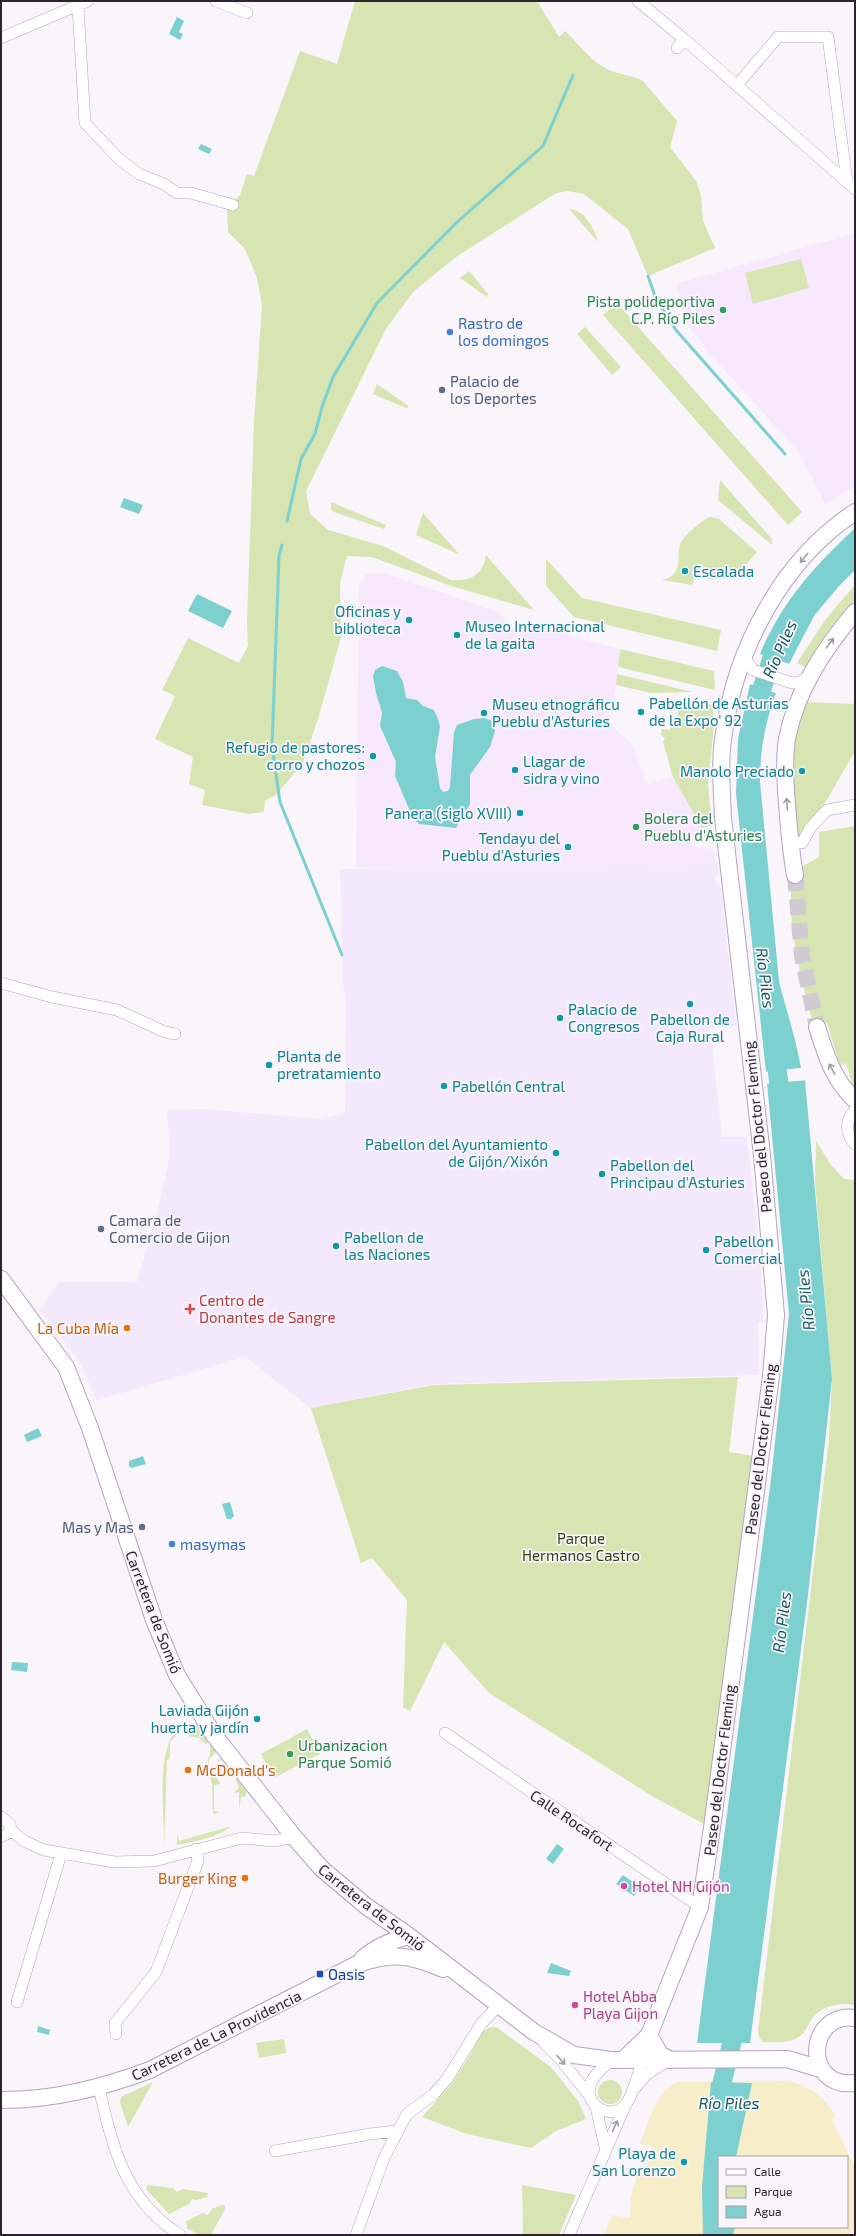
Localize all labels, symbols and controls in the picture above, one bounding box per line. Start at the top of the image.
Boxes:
place label: Pista polideportiva C.P. Río Piles [587,292,715,327]
marker: Pista polideportiva C.P. Río Piles [718,305,728,315]
place label: Rastro de los domingos [458,314,549,349]
marker: Rastro de los domingos [445,327,455,337]
place label: Palacio de los Deportes [450,372,537,407]
marker: Palacio de los Deportes [437,385,447,395]
one-way arrow [799,553,808,564]
place label: Escalada [693,562,754,580]
marker: Escalada [680,566,690,576]
place label: Oficinas y biblioteca [334,602,401,637]
marker: Oficinas y biblioteca [404,615,414,625]
place label: Museo Internacional de la gaita [465,617,605,652]
water label: Río Piles [758,617,800,681]
marker: Museo Internacional de la gaita [452,630,462,640]
one-way arrow [826,638,835,649]
place label: Pabellón de Asturias de la Expo' 92 [649,694,789,729]
place label: Museu etnográficu Pueblu d'Asturies [492,695,620,730]
marker: Pabellón de Asturias de la Expo' 92 [636,707,646,717]
marker: Museu etnográficu Pueblu d'Asturies [479,708,489,718]
place label: Refugio de pastores: corro y chozos [226,738,365,773]
marker: Refugio de pastores: corro y chozos [368,751,378,761]
place label: Llagar de sidra y vino [523,752,600,787]
place label: Manolo Preciado [680,762,794,780]
marker: Llagar de sidra y vino [510,765,520,775]
marker: Manolo Preciado [797,766,807,776]
one-way arrow [783,798,791,811]
place label: Panera (siglo XVIII) [385,804,512,822]
marker: Panera (siglo XVIII) [515,808,525,818]
place label: Bolera del Pueblu d'Asturies [644,809,762,844]
marker: Bolera del Pueblu d'Asturies [631,822,641,832]
place label: Tendayu del Pueblu d'Asturies [442,829,561,864]
marker: Tendayu del Pueblu d'Asturies [563,842,573,852]
water label: Río Piles [753,946,779,1010]
marker: Pabellon de Caja Rural [685,999,695,1009]
place label: Palacio de Congresos [568,1000,640,1035]
place label: Pabellon de Caja Rural [650,1010,730,1046]
marker: Palacio de Congresos [555,1013,565,1023]
street label: Paseo del Doctor Fleming [739,1040,775,1214]
place label: Planta de pretratamiento [277,1047,381,1082]
marker: Planta de pretratamiento [264,1060,274,1070]
one-way arrow [828,1063,835,1075]
place label: Pabellón Central [452,1077,565,1095]
marker: Pabellón Central [439,1081,449,1091]
place label: Pabellon del Ayuntamiento de Gijón/Xixón [365,1135,548,1171]
marker: Pabellon del Ayuntamiento de Gijón/Xixón [551,1148,561,1158]
place label: Pabellon del Principau d'Asturies [610,1156,745,1191]
marker: Pabellon del Principau d'Asturies [597,1169,607,1179]
place label: Camara de Comercio de Gijon [109,1211,230,1247]
marker: Camara de Comercio de Gijon [96,1224,106,1234]
place label: Pabellon de las Naciones [344,1228,430,1263]
place label: Pabellon Comercial [714,1232,782,1267]
marker: Pabellon de las Naciones [331,1241,341,1251]
marker: Pabellon Comercial [701,1245,711,1255]
water label: Río Piles [792,1269,818,1331]
place label: Centro de Donantes de Sangre [199,1291,336,1326]
marker: Centro de Donantes de Sangre [184,1303,196,1315]
place label: La Cuba Mía [37,1319,119,1337]
marker: La Cuba Mía [122,1323,132,1333]
street label: Paseo del Doctor Fleming [741,1362,780,1536]
place label: Mas y Mas [62,1518,134,1536]
marker: Mas y Mas [137,1522,147,1532]
park label: Parque Hermanos Castro [522,1529,640,1564]
place label: masymas [180,1535,246,1553]
marker: masymas [167,1539,177,1549]
street label: Carretera de Somió [122,1548,186,1676]
water label: Río Piles [768,1590,794,1654]
street label: Paseo del Doctor Fleming [700,1683,739,1857]
place label: Laviada Gijón huerta y jardín [151,1701,249,1737]
marker: Laviada Gijón huerta y jardín [252,1714,262,1724]
place label: Urbanizacion Parque Somió [298,1736,392,1771]
marker: Urbanizacion Parque Somió [285,1749,295,1759]
place label: McDonald's [196,1761,276,1779]
marker: McDonald's [183,1765,193,1775]
street label: Calle Rocafort [527,1786,617,1855]
street label: Carretera de Somió [315,1860,429,1954]
place label: Burger King [158,1869,238,1887]
marker: Burger King [240,1873,250,1883]
place label: Hotel NH Gijón [632,1877,730,1896]
marker: Hotel NH Gijón [619,1881,629,1891]
place label: Oasis [328,1965,365,1983]
marker: Oasis [315,1969,325,1979]
street label: Carretera de La Providencia [128,1986,304,2084]
place label: Hotel Abba Playa Gijon [583,1987,658,2023]
marker: Hotel Abba Playa Gijon [570,2000,580,2010]
one-way arrow [557,2055,566,2065]
water label: Río Piles [698,2093,760,2112]
one-way arrow [612,2121,619,2133]
place label: Playa de San Lorenzo [592,2144,676,2179]
legend [718,2156,848,2228]
marker: Playa de San Lorenzo [679,2157,689,2167]
text: Calle [754,2164,781,2178]
text: Parque [754,2184,792,2198]
text: Agua [754,2204,782,2218]

